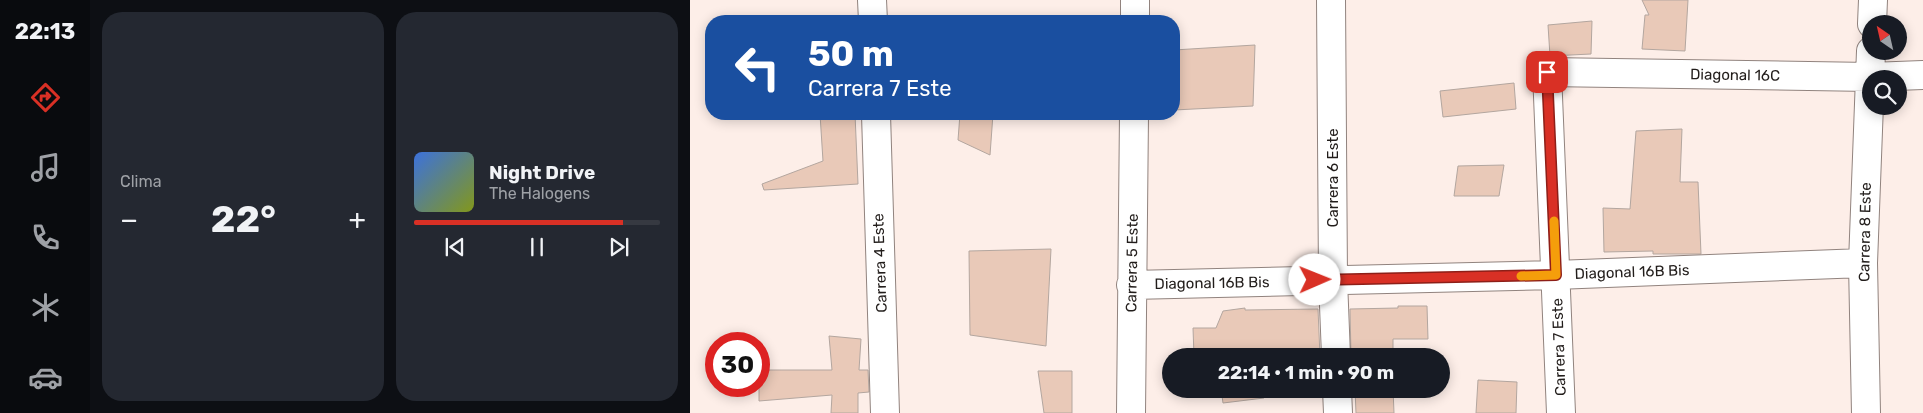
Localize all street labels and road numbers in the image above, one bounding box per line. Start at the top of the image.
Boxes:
street label: Diagonal 16C [1690,65,1780,85]
street label: Carrera 6 Este [1324,128,1342,228]
street label: Carrera 8 Este [1855,182,1875,282]
street label: Carrera 4 Este [869,213,891,313]
street label: Carrera 5 Este [1122,213,1142,313]
street label: Diagonal 16B Bis [1574,261,1690,283]
street label: Diagonal 16B Bis [1154,273,1270,293]
street label: Carrera 7 Este [1548,298,1570,396]

